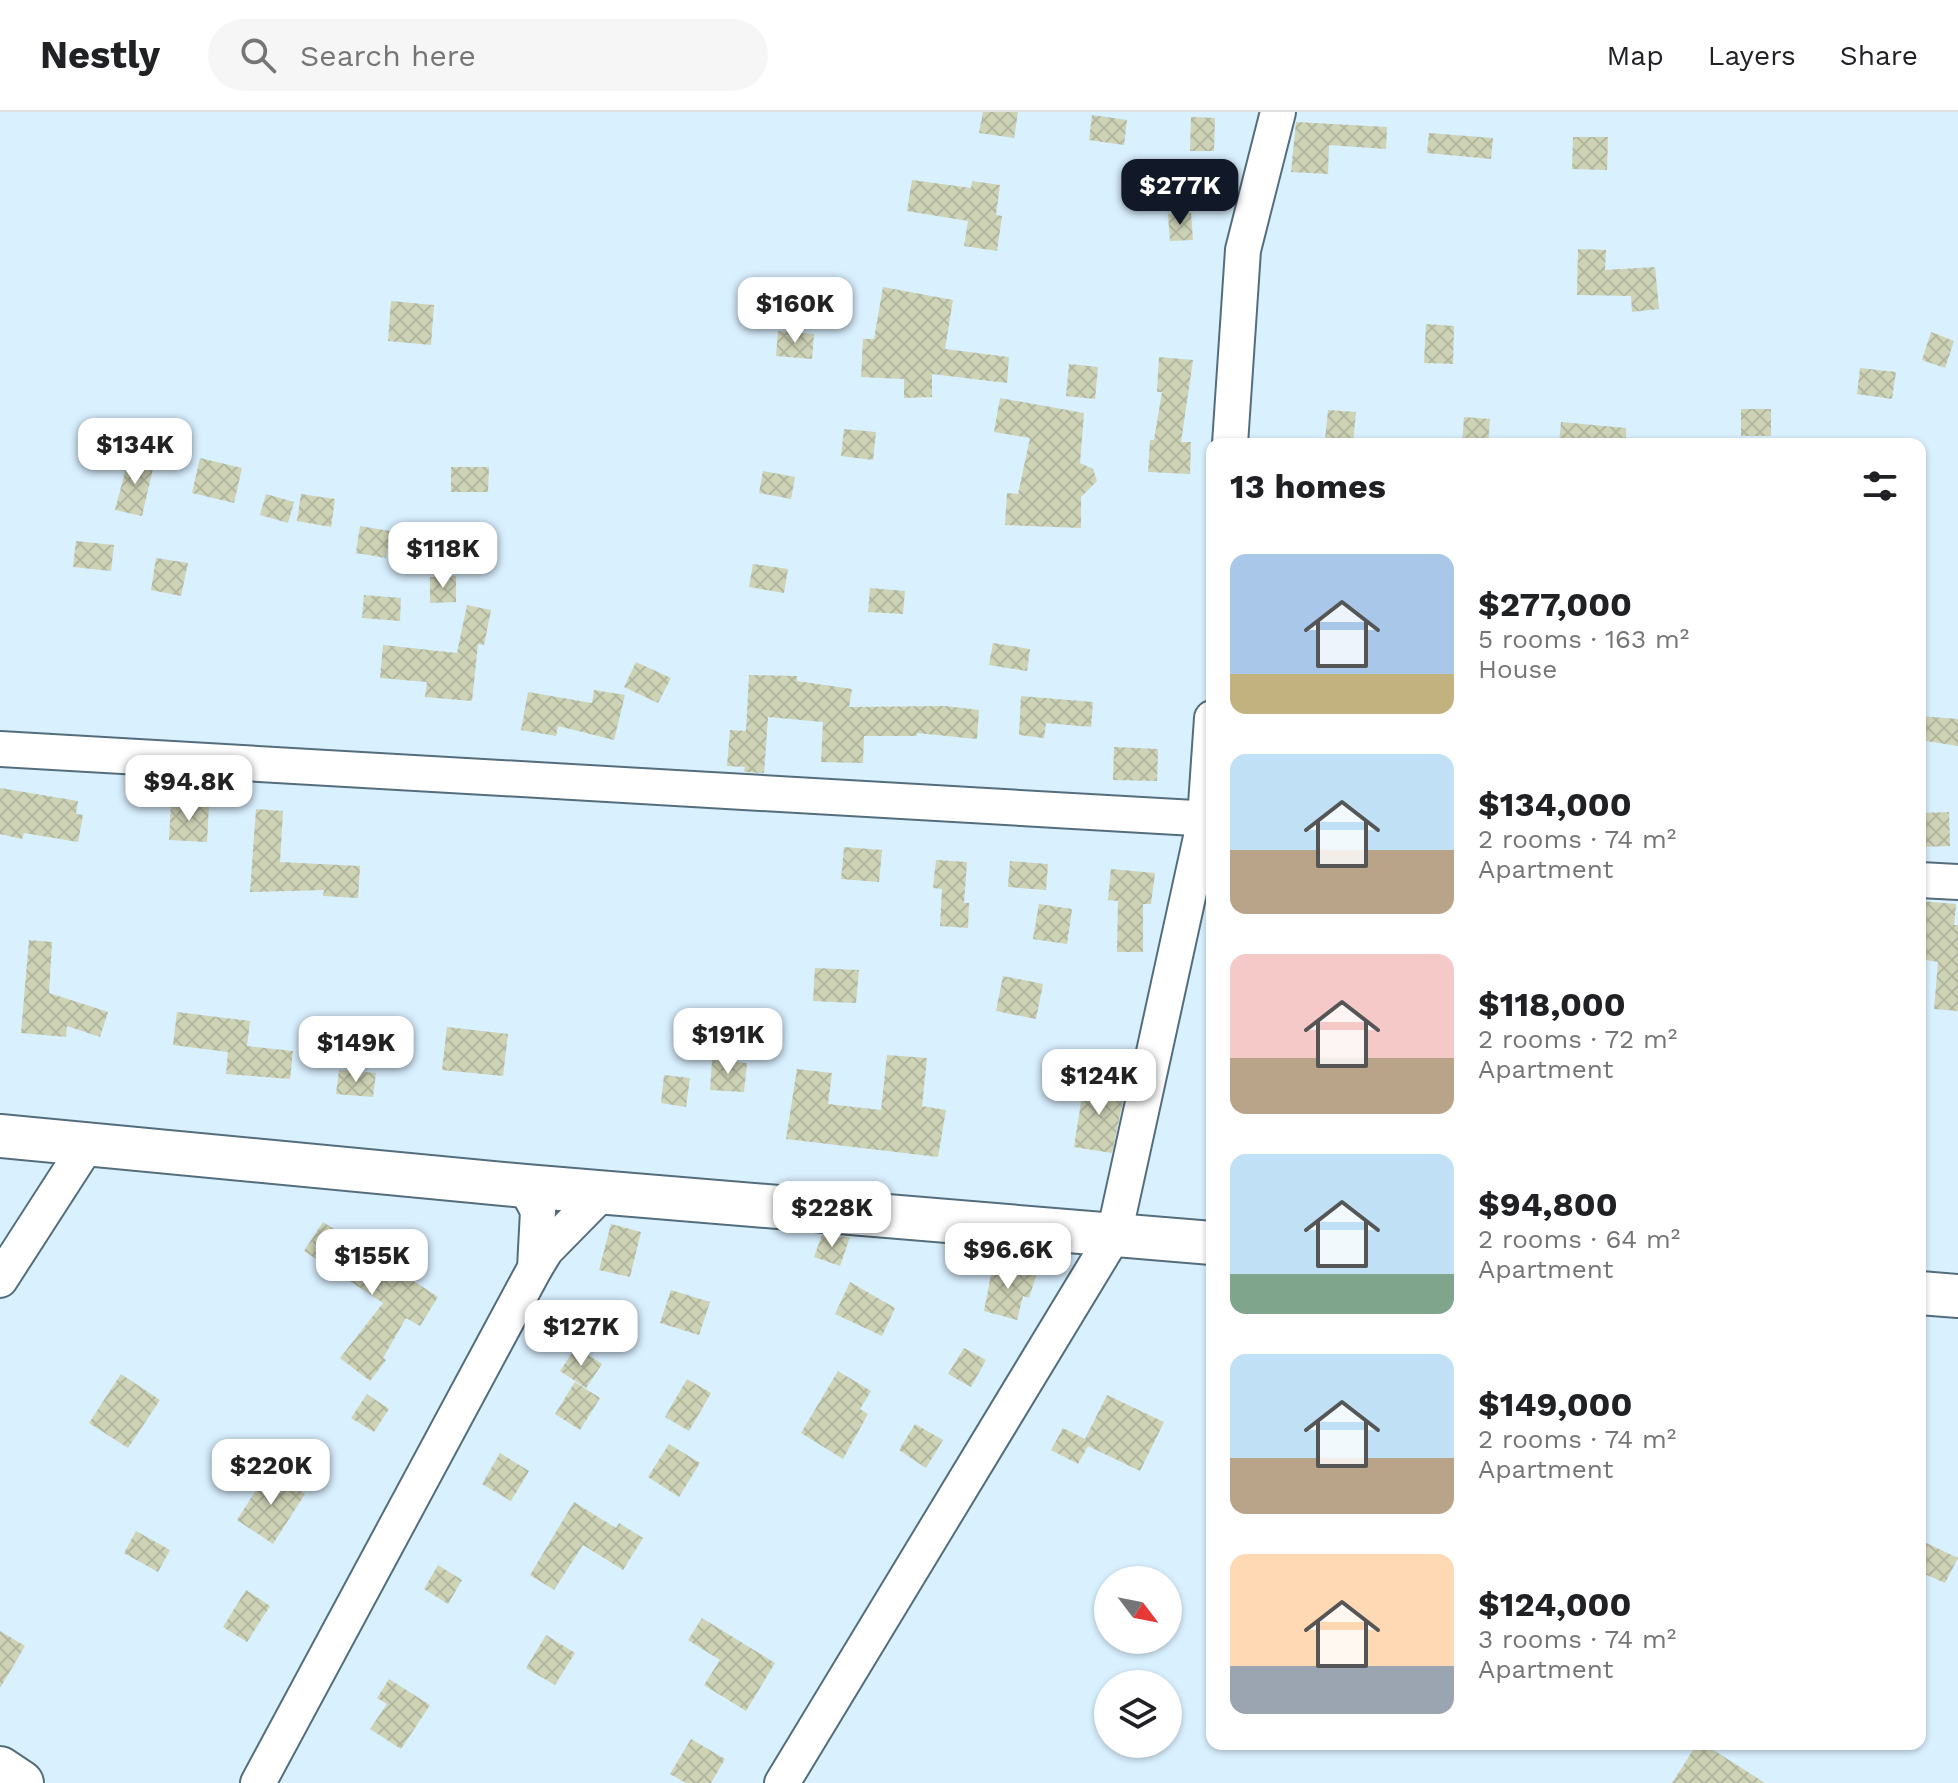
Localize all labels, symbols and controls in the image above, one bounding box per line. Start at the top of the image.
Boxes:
search box [208,19,768,91]
text: Nestly [40,33,160,77]
icon: search [236,33,280,77]
text: Search here [300,38,476,73]
text: Map [1607,39,1664,72]
text: Layers [1708,39,1796,72]
text: Share [1840,39,1918,72]
pin: $277K [1124,159,1236,227]
text: $277K [1139,170,1221,200]
pin: $160K [739,277,851,345]
text: $160K [756,288,834,318]
pin: $134K [79,418,191,486]
text: $134K [96,429,174,459]
icon: filters [1858,464,1902,508]
text: 13 homes [1230,466,1386,506]
pin: $118K [387,522,499,590]
text: $118K [406,533,480,563]
text: $277,000 [1478,584,1632,624]
icon: home [1294,586,1390,682]
text: 5 rooms · 163 m² [1478,624,1689,654]
text: House [1478,654,1557,684]
pin: $94.8K [124,755,254,823]
text: $94.8K [143,766,235,796]
text: $134,000 [1478,784,1632,824]
icon: home [1294,786,1390,882]
text: 2 rooms · 74 m² [1478,824,1676,854]
text: Apartment [1478,854,1614,884]
text: $118,000 [1478,984,1626,1024]
icon: home [1294,986,1390,1082]
pin: $191K [672,1008,784,1076]
pin: $149K [300,1016,412,1084]
text: $191K [691,1019,765,1049]
text: 2 rooms · 72 m² [1478,1024,1677,1054]
text: $149K [317,1027,395,1057]
pin: $124K [1043,1049,1155,1117]
text: Apartment [1478,1054,1614,1084]
text: $124K [1060,1060,1138,1090]
pin: $228K [776,1181,888,1249]
text: $94,800 [1478,1184,1618,1224]
icon: home [1294,1186,1390,1282]
text: $228K [791,1192,873,1222]
pin: $96.6K [943,1223,1073,1291]
text: 2 rooms · 64 m² [1478,1224,1680,1254]
pin: $155K [316,1229,428,1297]
text: $96.6K [963,1234,1053,1264]
text: $155K [334,1240,410,1270]
text: Apartment [1478,1254,1614,1284]
pin: $127K [525,1300,637,1368]
text: $127K [543,1311,619,1341]
text: $149,000 [1478,1384,1632,1424]
icon: home [1294,1386,1390,1482]
text: 2 rooms · 74 m² [1478,1424,1676,1454]
pin: $220K [215,1439,327,1507]
text: $220K [230,1450,312,1480]
text: Apartment [1478,1454,1614,1484]
north arrow [1094,1566,1182,1654]
map controls [1094,1566,1182,1758]
text: $124,000 [1478,1584,1631,1624]
icon: home [1294,1586,1390,1682]
text: 3 rooms · 74 m² [1478,1624,1676,1654]
text: Apartment [1478,1654,1614,1684]
button: layers [1094,1670,1182,1758]

